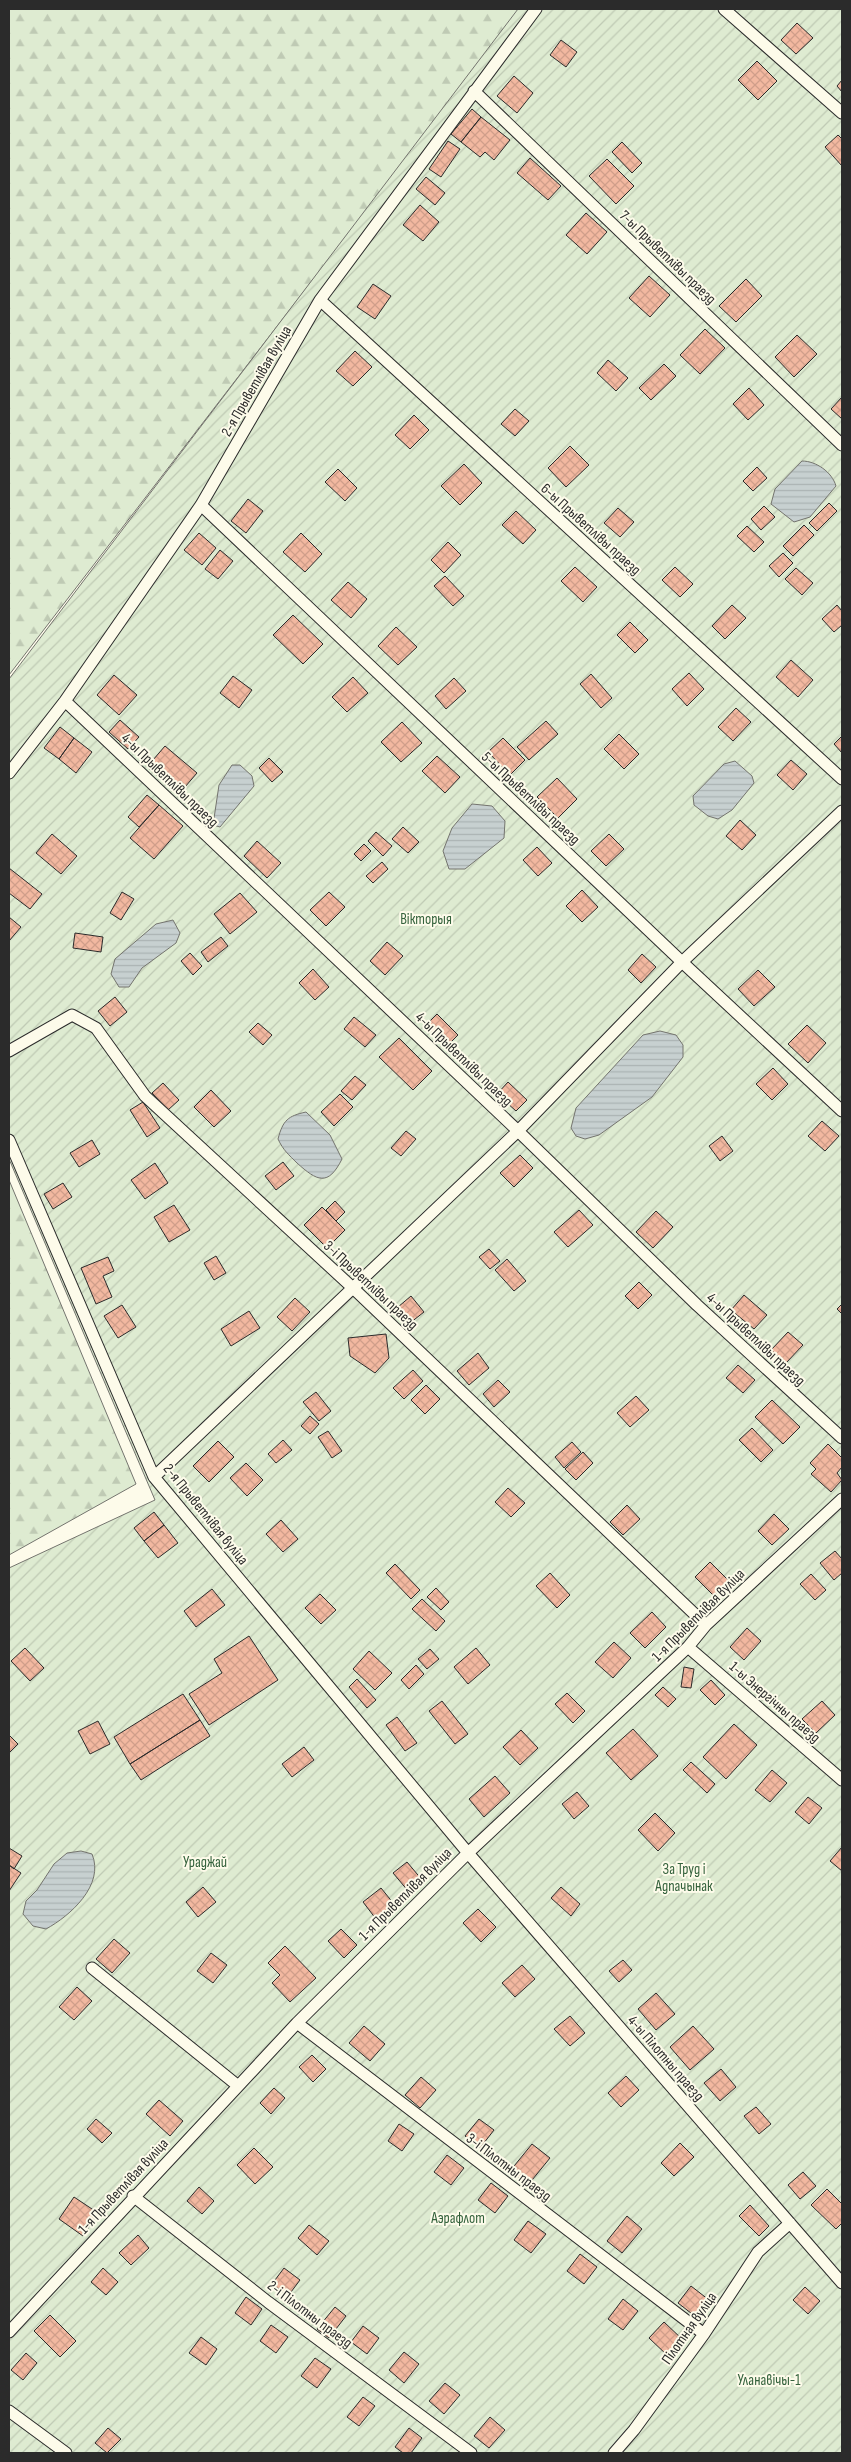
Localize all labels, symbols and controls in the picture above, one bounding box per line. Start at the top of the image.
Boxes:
street label: 7-ы Прыветлівы праезд [615,206,720,308]
street label: 2-я Прыветлівая вуліца [217,322,296,440]
street label: 6-ы Прыветлівы праезд [537,479,645,579]
street label: 4-ы Прыветлівы праезд [117,729,222,832]
street label: 5-ы Прыветлівы праезд [477,748,584,849]
park label: Вікторыя [400,910,452,929]
street label: 4-ы Прыветлівы праезд [411,1008,516,1111]
street label: 3-і Прыветлівы праезд [319,1237,422,1334]
street label: 4-ы Прыветлівы праезд [702,1289,809,1390]
street label: 2-я Прыветлівая вуліца [159,1460,252,1569]
street label: 1-я Прыветлівая вуліца [648,1565,749,1666]
street label: 1-ы Энергічны праезд [725,1658,824,1747]
street label: 1-я Прыветлівая вуліца [355,1844,456,1945]
park label: Ураджай [183,1853,227,1872]
park label: За Труд і Адпачынак [654,1860,713,1896]
street label: 4-ы Пілотны праезд [623,2012,708,2105]
street label: 3-і Пілотны праезд [462,2129,555,2206]
street label: 1-я Прыветлівая вуліца [74,2134,173,2238]
park label: Аэрафлот [430,2209,485,2228]
street label: 2-і Пілотны праезд [263,2276,356,2353]
street label: Пілотная вуліца [658,2288,721,2368]
park label: Уланавічы-1 [737,2371,801,2390]

